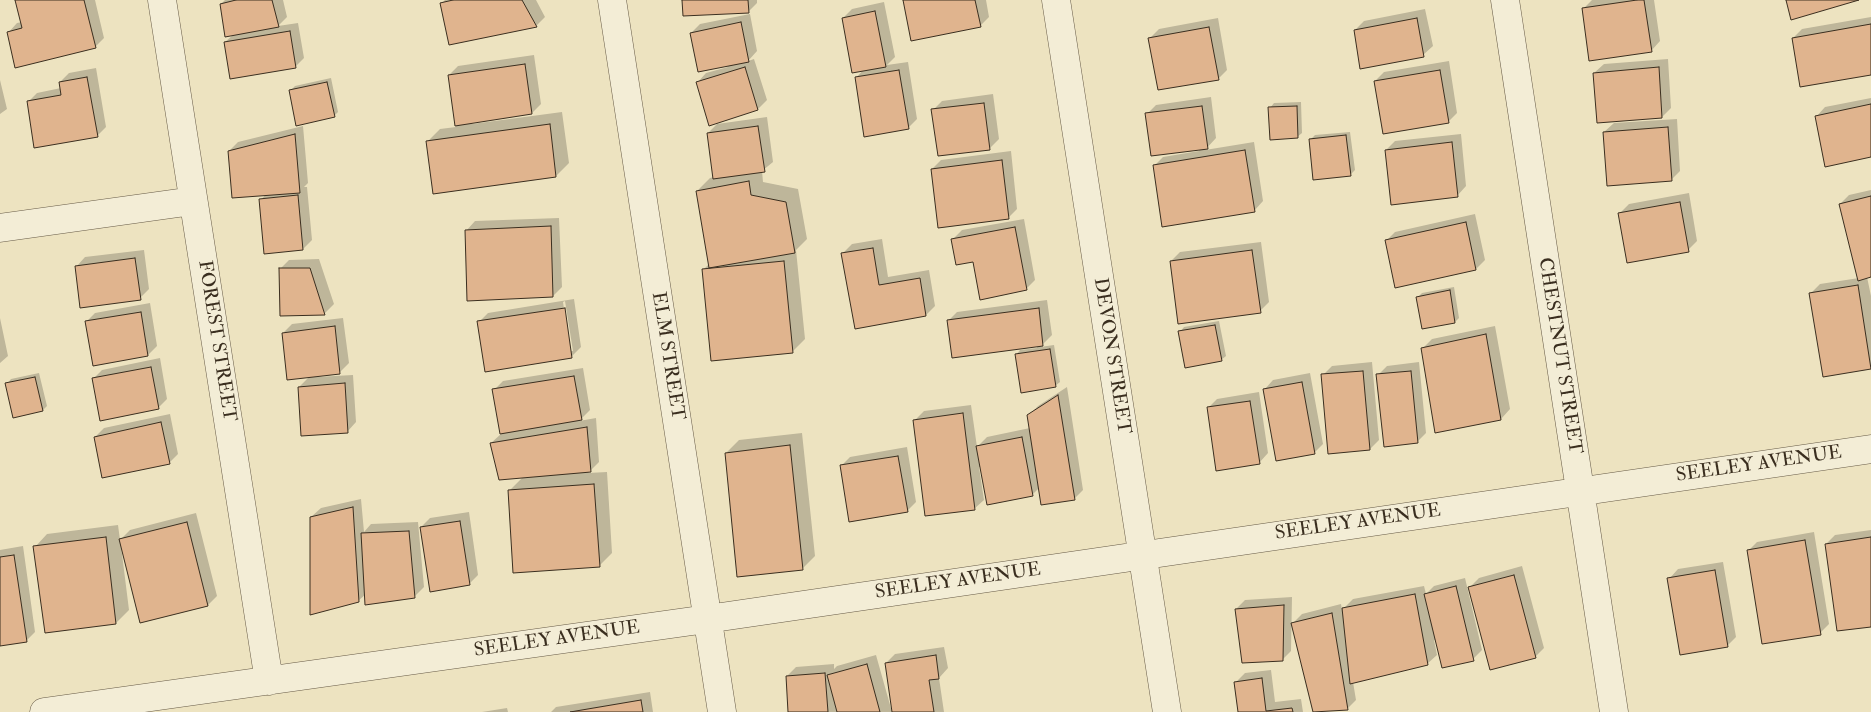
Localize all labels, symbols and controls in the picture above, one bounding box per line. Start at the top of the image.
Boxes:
street label: CHESTNUT STREET [1532,256,1586,456]
street label: FOREST STREET [192,259,240,423]
street label: DEVON STREET [1087,276,1135,436]
street label: ELM STREET [646,290,688,422]
street label: SEELEY AVENUE [1675,442,1843,488]
street label: SEELEY AVENUE [1274,500,1442,546]
street label: SEELEY AVENUE [874,559,1042,605]
street label: SEELEY AVENUE [473,617,641,663]

